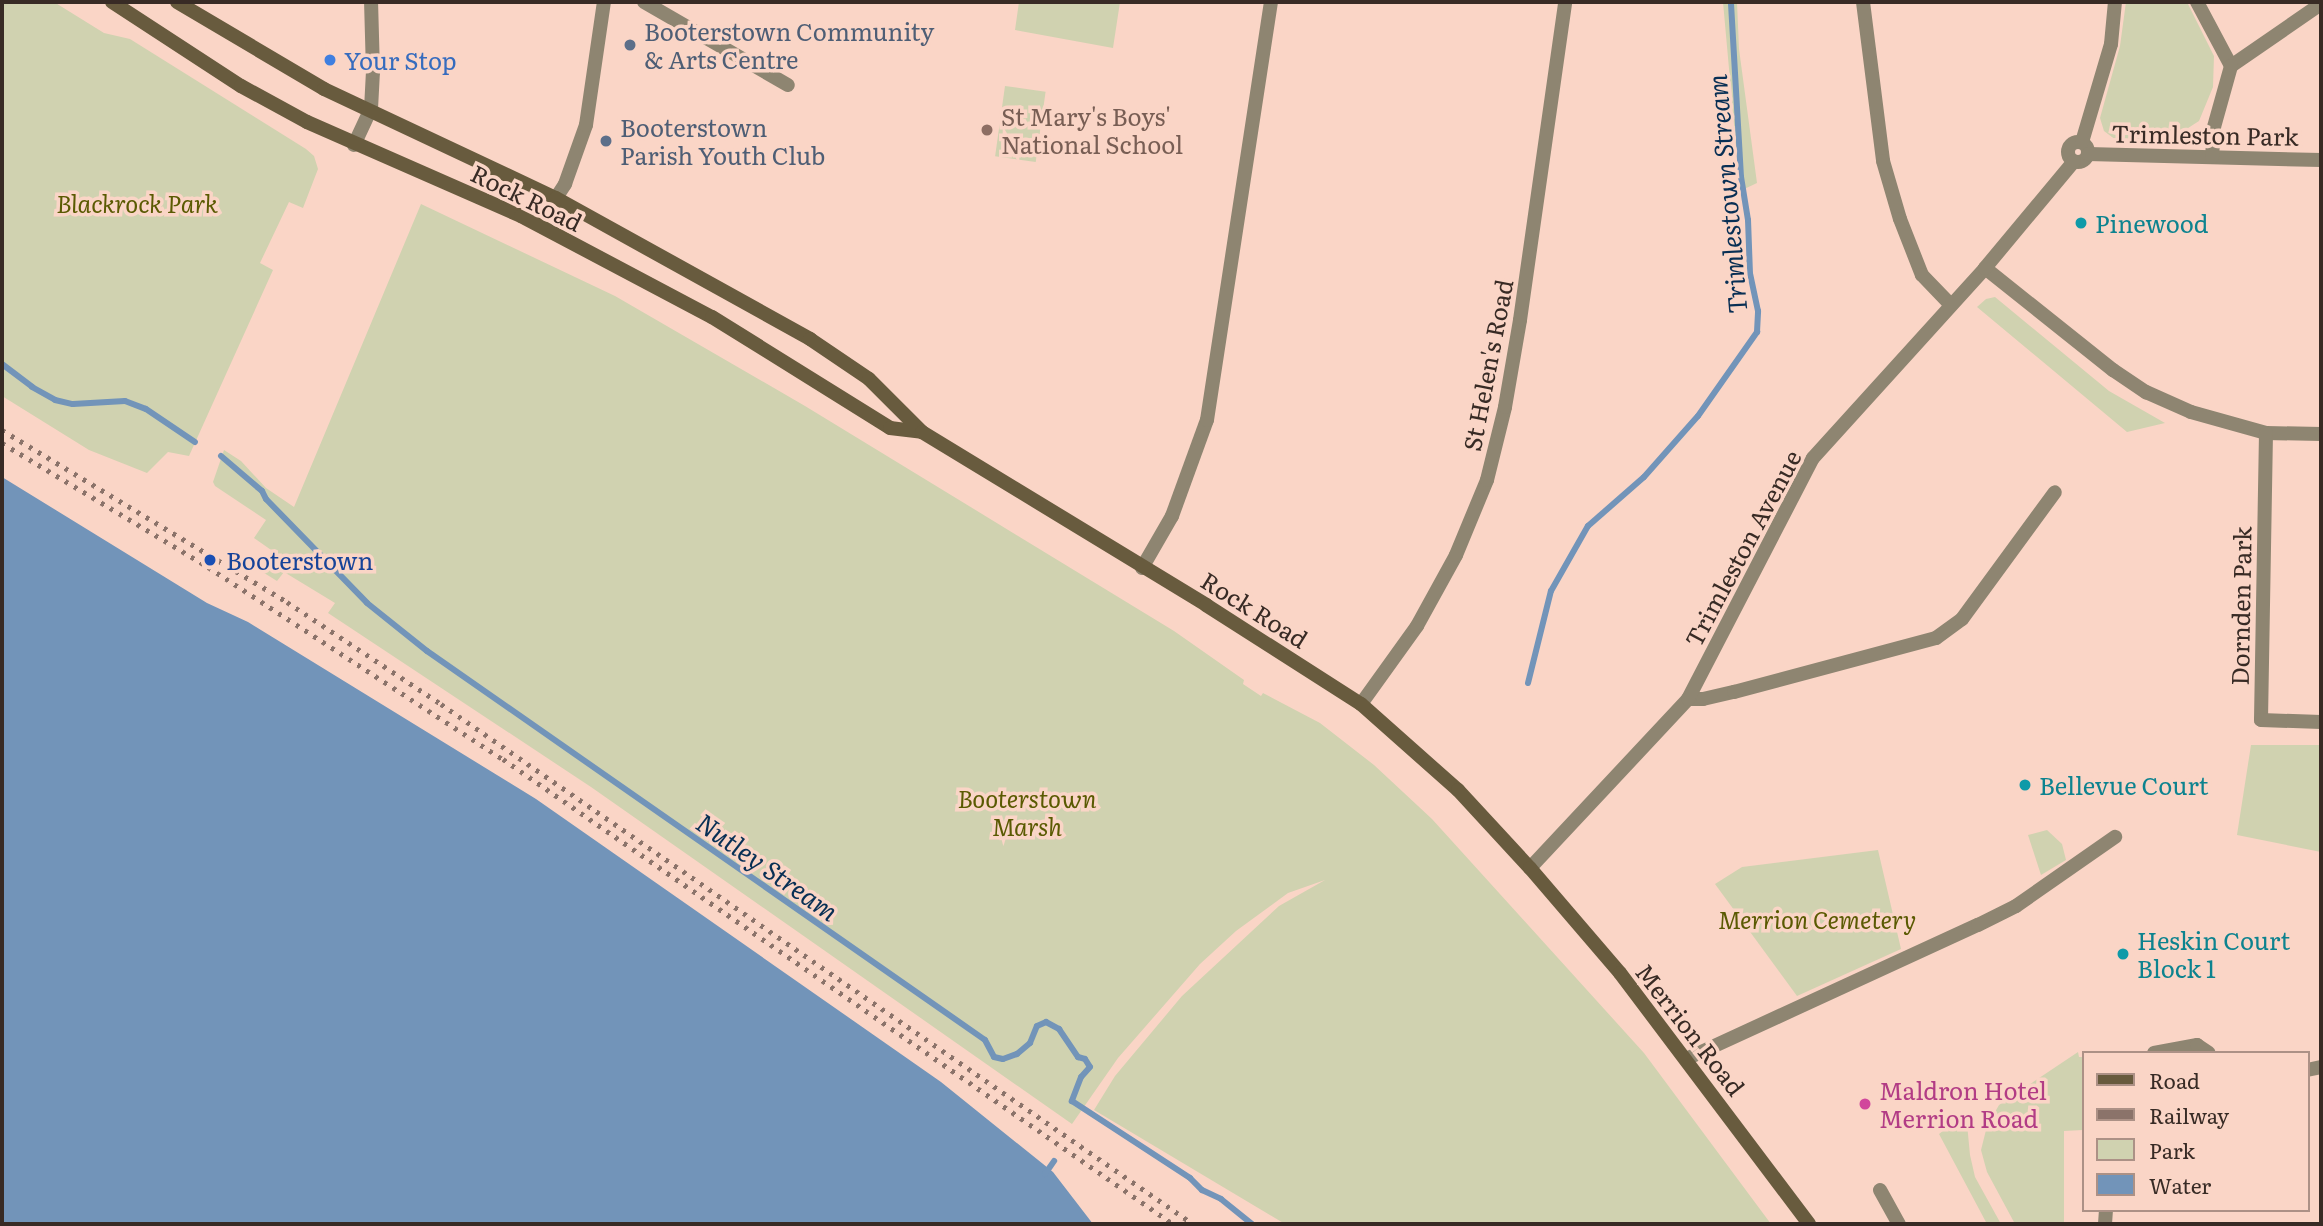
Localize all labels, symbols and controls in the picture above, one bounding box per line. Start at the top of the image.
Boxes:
place label: Booterstown Community & Arts Centre [644,17,934,73]
marker: Booterstown Community & Arts Centre [622,37,638,53]
place label: Your Stop [344,46,457,74]
marker: Your Stop [322,52,338,68]
water label: Trimlestown Stream [1700,73,1752,315]
place label: St Mary's Boys' National School [1001,102,1183,158]
place label: Booterstown Parish Youth Club [620,113,825,169]
street label: Trimleston Park [2111,118,2299,150]
marker: St Mary's Boys' National School [979,122,995,138]
marker: Booterstown Parish Youth Club [598,133,614,149]
street label: Rock Road [467,158,587,236]
park label: Blackrock Park [56,189,218,217]
place label: Pinewood [2095,209,2208,237]
marker: Pinewood [2073,215,2089,231]
street label: St Helen's Road [1456,277,1518,453]
street label: Trimleston Avenue [1678,445,1806,651]
street label: Dornden Park [2224,526,2256,686]
place label: Booterstown [226,546,373,574]
marker: Booterstown [200,550,220,570]
street label: Rock Road [1196,565,1314,653]
place label: Bellevue Court [2039,771,2209,799]
marker: Bellevue Court [2017,777,2033,793]
park label: Booterstown Marsh [957,784,1097,840]
water label: Nutley Stream [691,806,845,926]
park label: Merrion Cemetery [1718,905,1916,933]
place label: Heskin Court Block 1 [2137,926,2290,982]
marker: Heskin Court Block 1 [2115,946,2131,962]
street label: Merrion Road [1631,957,1751,1101]
legend [2082,1051,2309,1212]
text: Road [2149,1064,2200,1095]
place label: Maldron Hotel Merrion Road [1879,1076,2047,1132]
marker: Maldron Hotel Merrion Road [1857,1096,1873,1112]
text: Railway [2149,1099,2229,1130]
text: Park [2149,1134,2195,1165]
text: Water [2149,1169,2211,1200]

